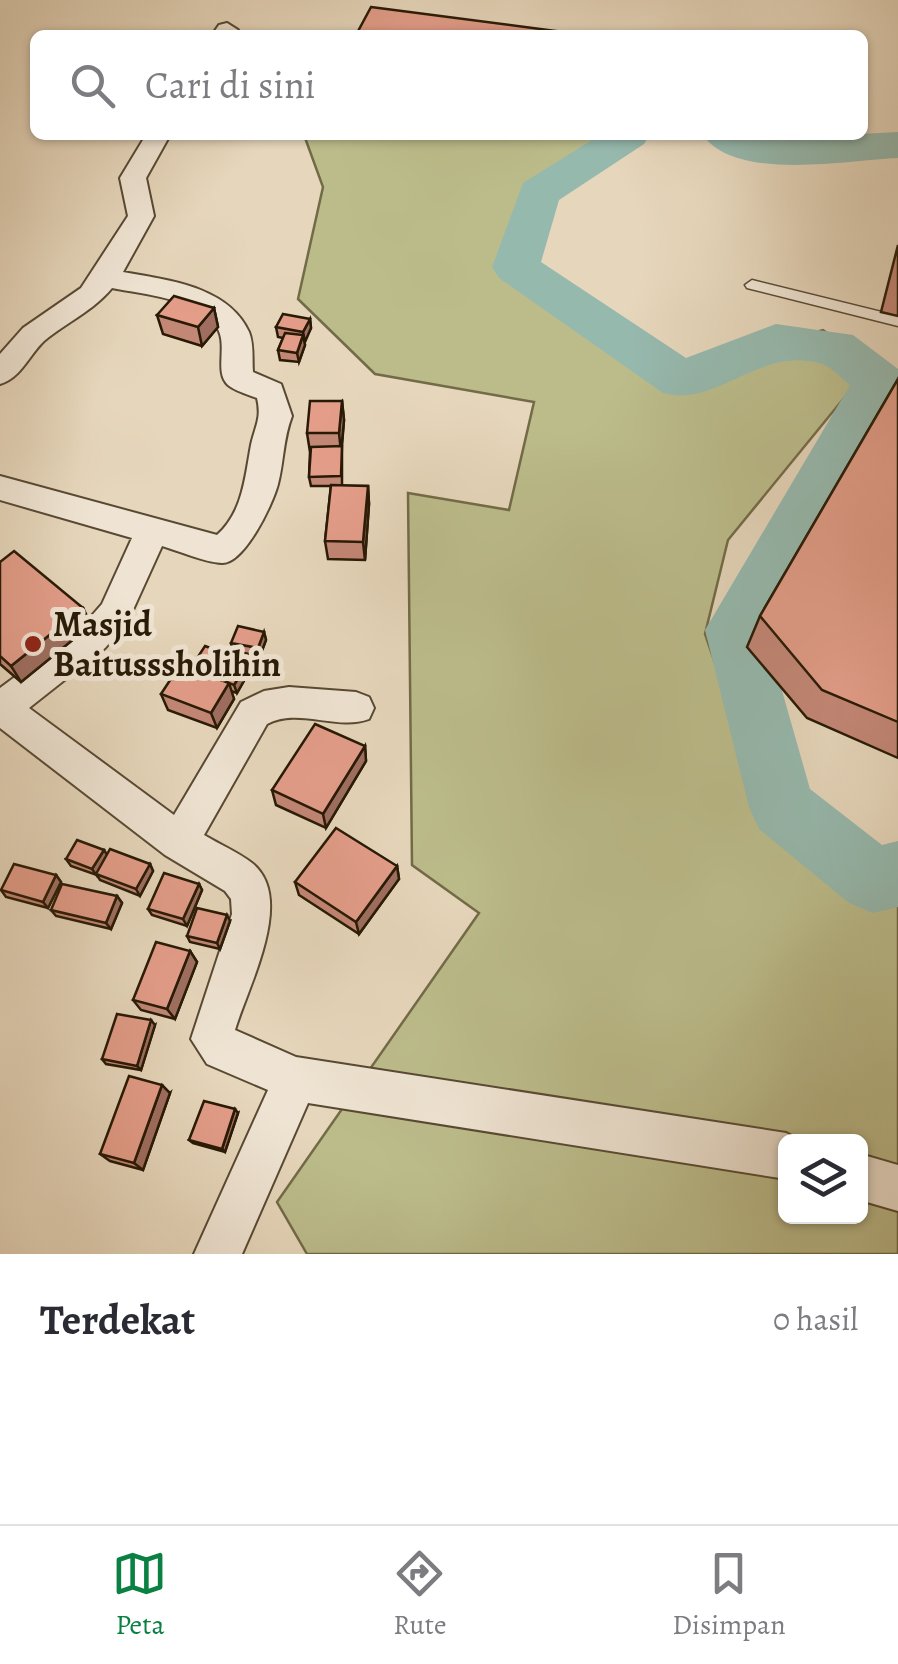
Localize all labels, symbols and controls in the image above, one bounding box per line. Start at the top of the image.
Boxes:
search box [30,30,868,140]
icon: search [65,58,120,113]
text: Cari di sini [145,59,315,111]
place label: Masjid Baitusssholihin [53,600,281,688]
marker: Masjid Baitusssholihin [22,633,44,655]
map controls [778,1134,868,1224]
button: layers [778,1134,868,1224]
text: Terdekat [40,1291,195,1348]
text: 0 hasil [773,1297,858,1341]
tab: Peta [112,1546,167,1644]
tab: Rute [392,1546,447,1644]
tab: Disimpan [672,1546,786,1644]

